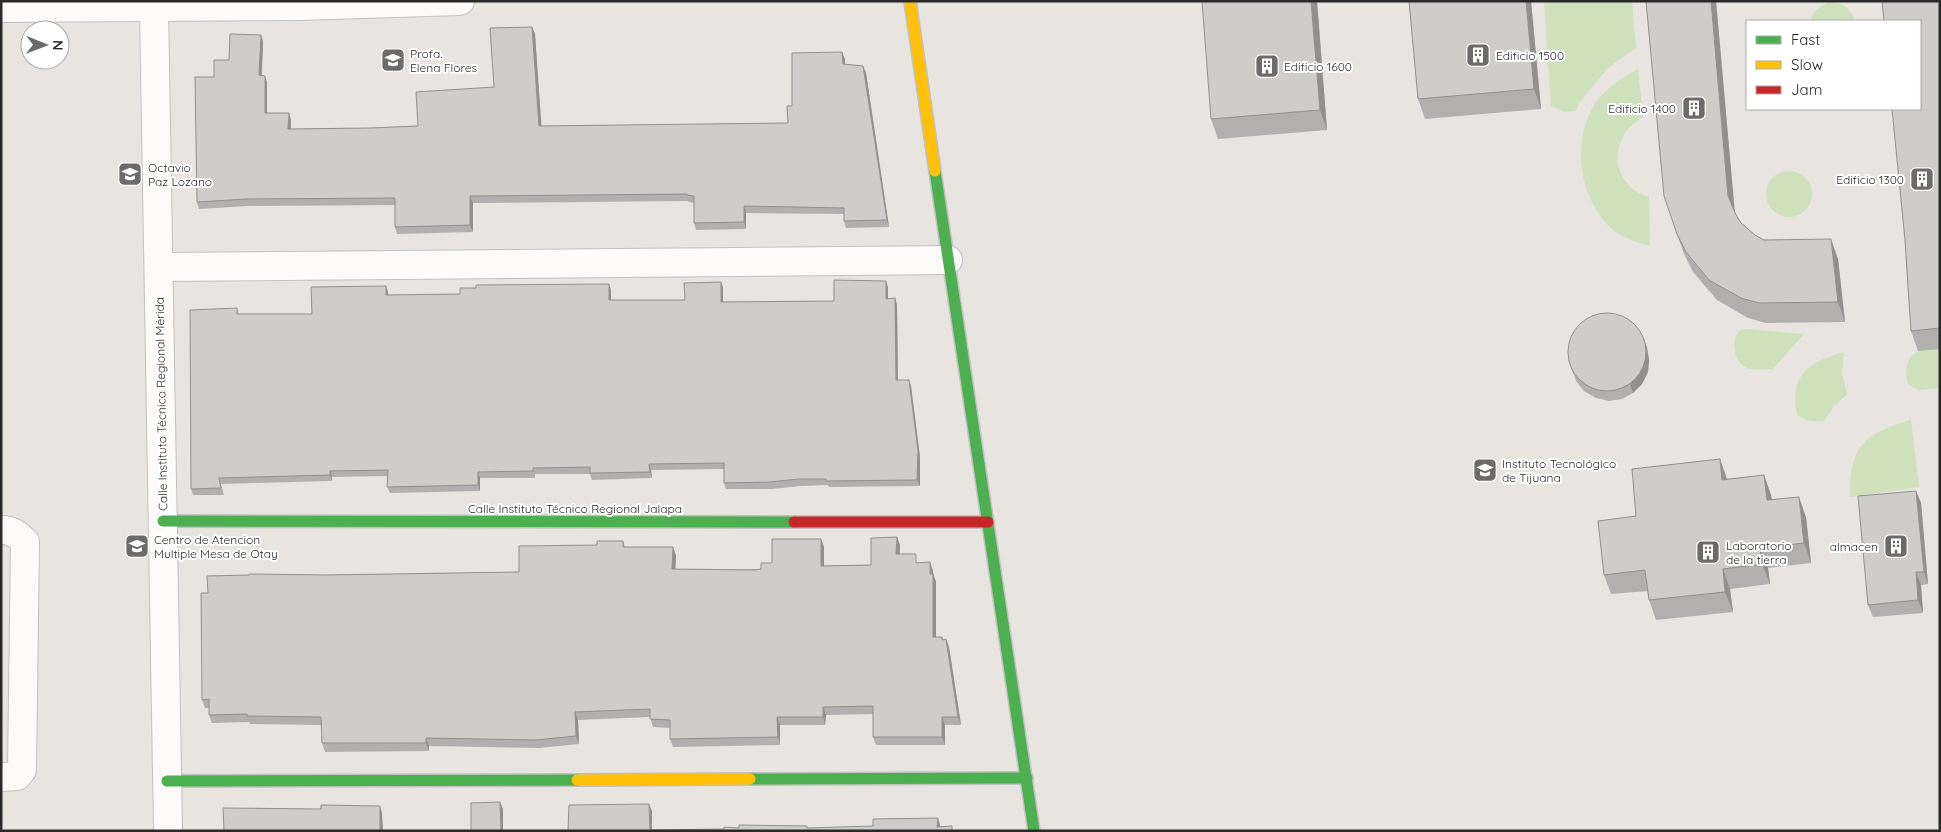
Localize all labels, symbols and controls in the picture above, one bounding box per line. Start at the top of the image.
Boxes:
north arrow [20,20,70,70]
legend [1746,20,1921,110]
text: Fast [1791,30,1820,49]
text: N [49,40,67,51]
building icon: Edificio 1500 [1465,42,1491,68]
place label: Profa. Elena Flores [410,46,478,75]
school or university icon: Profa. Elena Flores [380,47,406,73]
place label: Edificio 1500 [1496,48,1564,63]
building icon: Edificio 1600 [1254,53,1280,79]
text: Slow [1791,55,1823,74]
place label: Edificio 1600 [1284,59,1352,74]
text: Jam [1791,80,1822,99]
building icon: Edificio 1400 [1681,95,1707,121]
place label: Edificio 1400 [1608,101,1676,116]
place label: Octavio Paz Lozano [148,160,212,189]
school or university icon: Octavio Paz Lozano [117,161,143,187]
building icon: Edificio 1300 [1909,166,1935,192]
place label: Edificio 1300 [1836,172,1904,187]
street label: Calle Instituto Técnico Regional Mérida [152,297,170,511]
place label: Instituto Tecnológico de Tijuana [1502,456,1616,485]
school or university icon: Instituto Tecnológico de Tijuana [1472,457,1498,483]
street label: Calle Instituto Técnico Regional Jalapa [468,501,682,516]
place label: Centro de Atencion Multiple Mesa de Otay [154,532,278,561]
school or university icon: Centro de Atencion Multiple Mesa de Otay [124,533,150,559]
building icon: almacen [1883,533,1909,559]
place label: Laboratorio de la tierra [1726,538,1792,567]
building icon: Laboratorio de la tierra [1695,539,1721,565]
place label: almacen [1830,539,1878,554]

